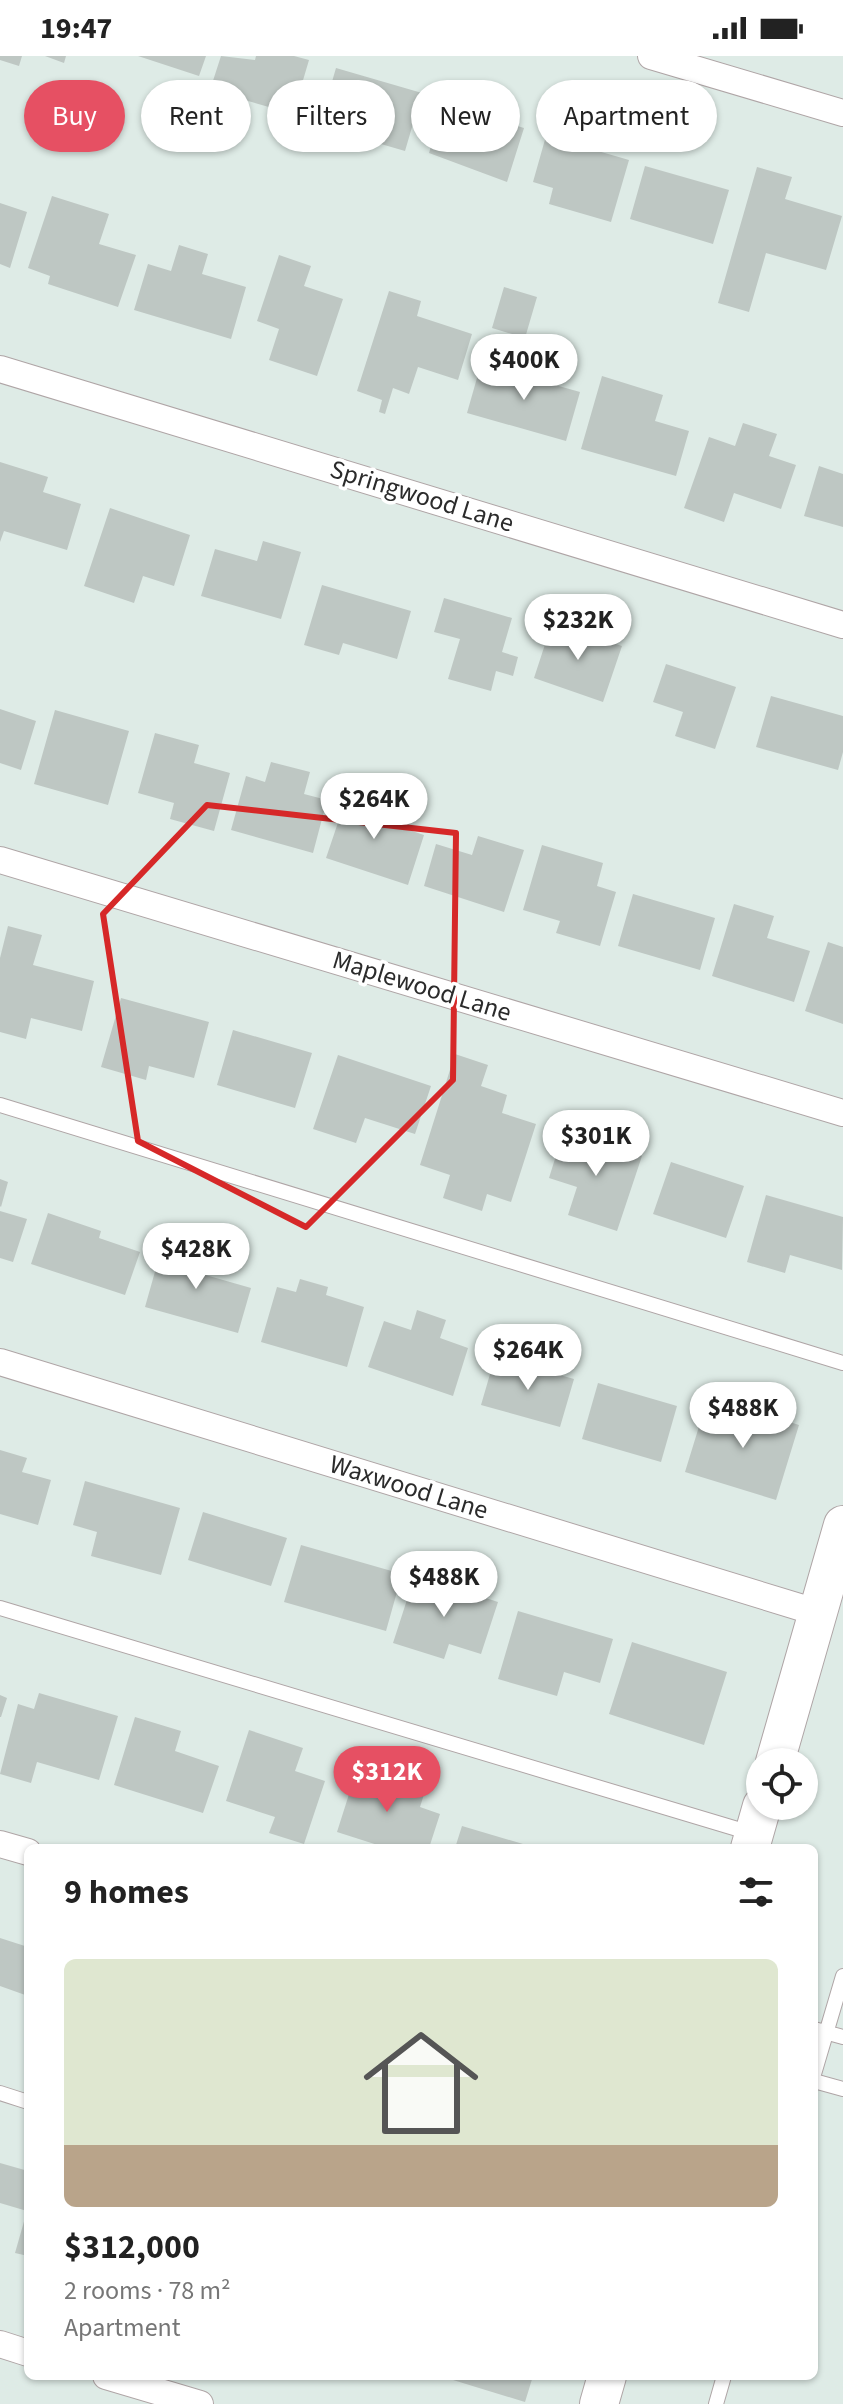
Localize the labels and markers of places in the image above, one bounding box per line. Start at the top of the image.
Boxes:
pin: $400K [468,334,580,402]
pin: $232K [522,594,634,662]
pin: $264K [318,773,430,841]
pin: $301K [540,1110,652,1178]
pin: $428K [140,1223,252,1291]
pin: $264K [472,1324,584,1392]
pin: $488K [687,1382,799,1450]
pin: $488K [388,1551,500,1619]
pin: $312K [331,1746,443,1814]

